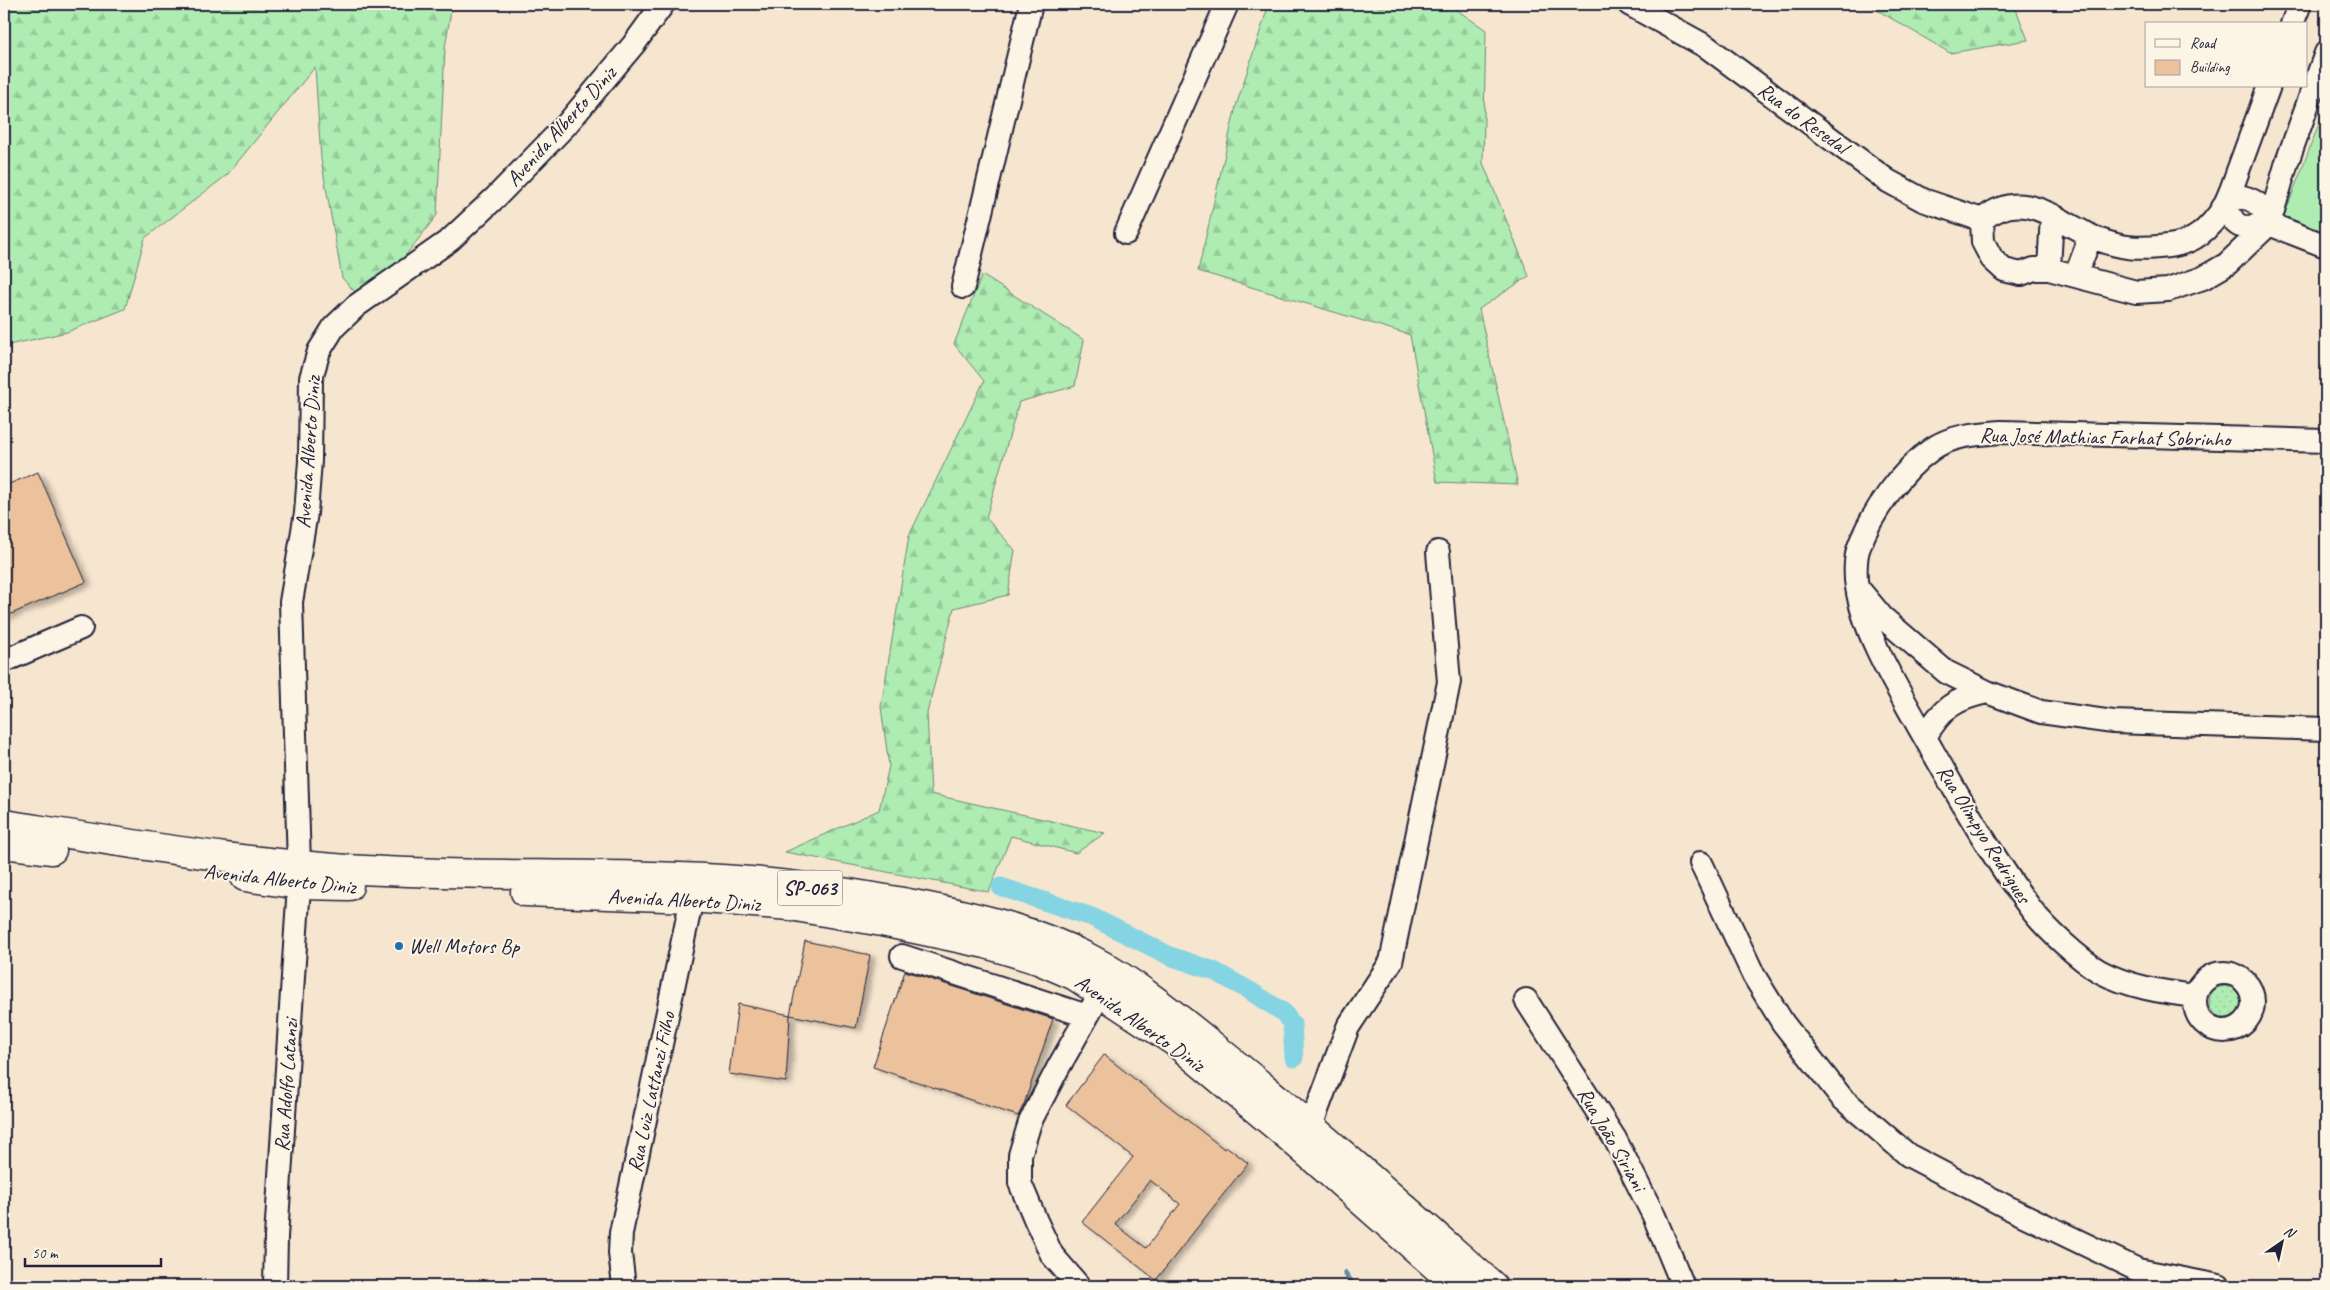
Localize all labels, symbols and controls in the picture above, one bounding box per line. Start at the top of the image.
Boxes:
legend [2145,22,2308,88]
text: Road [2190,34,2217,53]
text: Building [2190,58,2230,77]
street label: Avenida Alberto Diniz [500,60,623,191]
street label: Rua do Resedal [1753,77,1856,161]
street label: Avenida Alberto Diniz [290,374,326,529]
street label: Rua José Mathias Farhat Sobrinho [1979,422,2233,452]
street label: Rua Olimpyo Rodrigues [1931,760,2038,909]
street label: Avenida Alberto Diniz [203,858,359,900]
road number: SP-063 [778,870,842,906]
street label: Avenida Alberto Diniz [607,883,762,917]
place label: Well Motors Bp [409,933,521,959]
marker: Well Motors Bp [393,940,405,952]
street label: Avenida Alberto Diniz [1070,969,1211,1078]
street label: Rua Luiz Lattanzi Filho [621,1008,681,1175]
street label: Rua Adolfo Latanzi [268,1015,304,1152]
street label: Rua João Siriani [1572,1082,1654,1198]
north arrow [2258,1218,2308,1268]
text: N [2281,1222,2299,1242]
scale bar [25,1235,161,1267]
text: 50 m [32,1244,59,1263]

